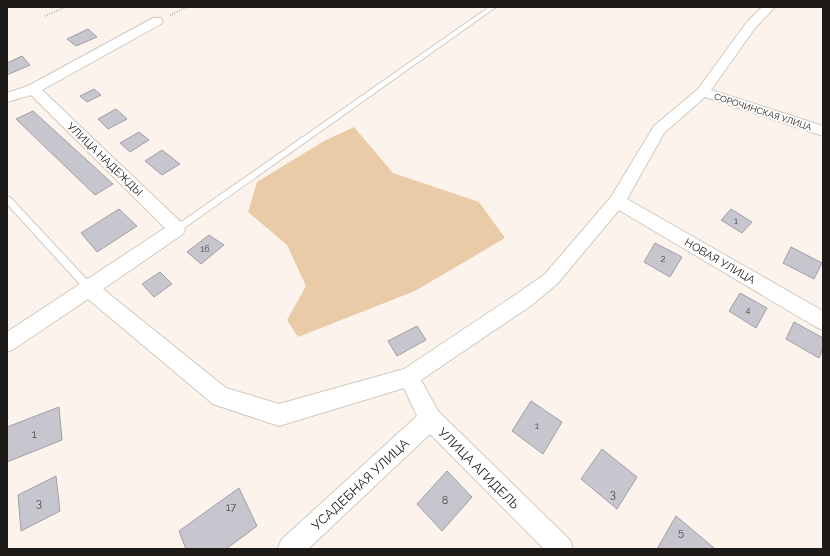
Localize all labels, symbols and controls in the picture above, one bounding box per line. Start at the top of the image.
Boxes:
street label: СОРОЧИНСКАЯ УЛИЦА [713,91,813,133]
street label: УЛИЦА НАДЕЖДЫ [64,120,145,199]
house number: 1 [734,216,738,226]
street label: НОВАЯ УЛИЦА [682,236,758,287]
house number: 16 [200,244,210,254]
house number: 2 [661,254,666,264]
house number: 4 [746,305,751,315]
house number: 1 [535,421,539,431]
street label: УЛИЦА АГИДЕЛЬ [435,425,522,512]
house number: 1 [32,428,37,441]
street label: УСАДЕБНАЯ УЛИЦА [309,435,412,533]
house number: 3 [610,488,616,501]
house number: 8 [442,494,448,507]
house number: 3 [36,497,42,510]
house number: 17 [226,501,236,514]
house number: 5 [678,526,684,539]

